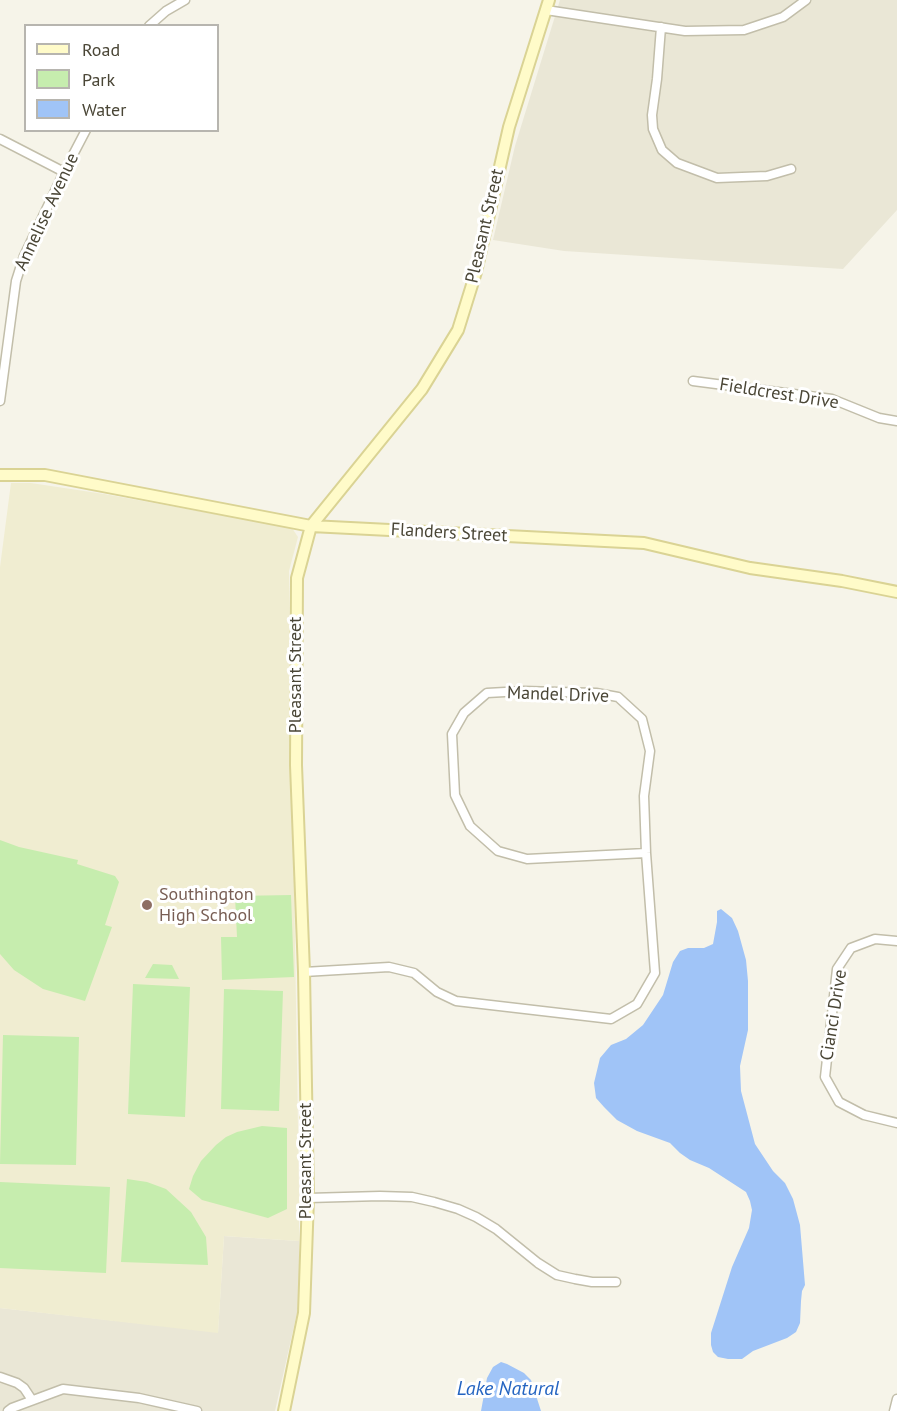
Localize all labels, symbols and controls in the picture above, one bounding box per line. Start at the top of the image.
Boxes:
legend [24,24,219,132]
text: Road [82,38,120,61]
text: Park [82,68,115,91]
text: Water [82,98,126,121]
street label: Annelise Avenue [10,150,84,274]
street label: Pleasant Street [461,167,509,285]
street label: Fieldcrest Drive [718,374,840,414]
street label: Flanders Street [390,519,508,547]
street label: Pleasant Street [285,617,307,733]
street label: Mandel Drive [507,682,609,708]
place label: Southington High School [159,884,254,926]
marker: Southington High School [140,898,154,912]
street label: Cianci Drive [816,968,852,1062]
street label: Pleasant Street [295,1103,317,1219]
water label: Lake Natural [457,1377,559,1401]

